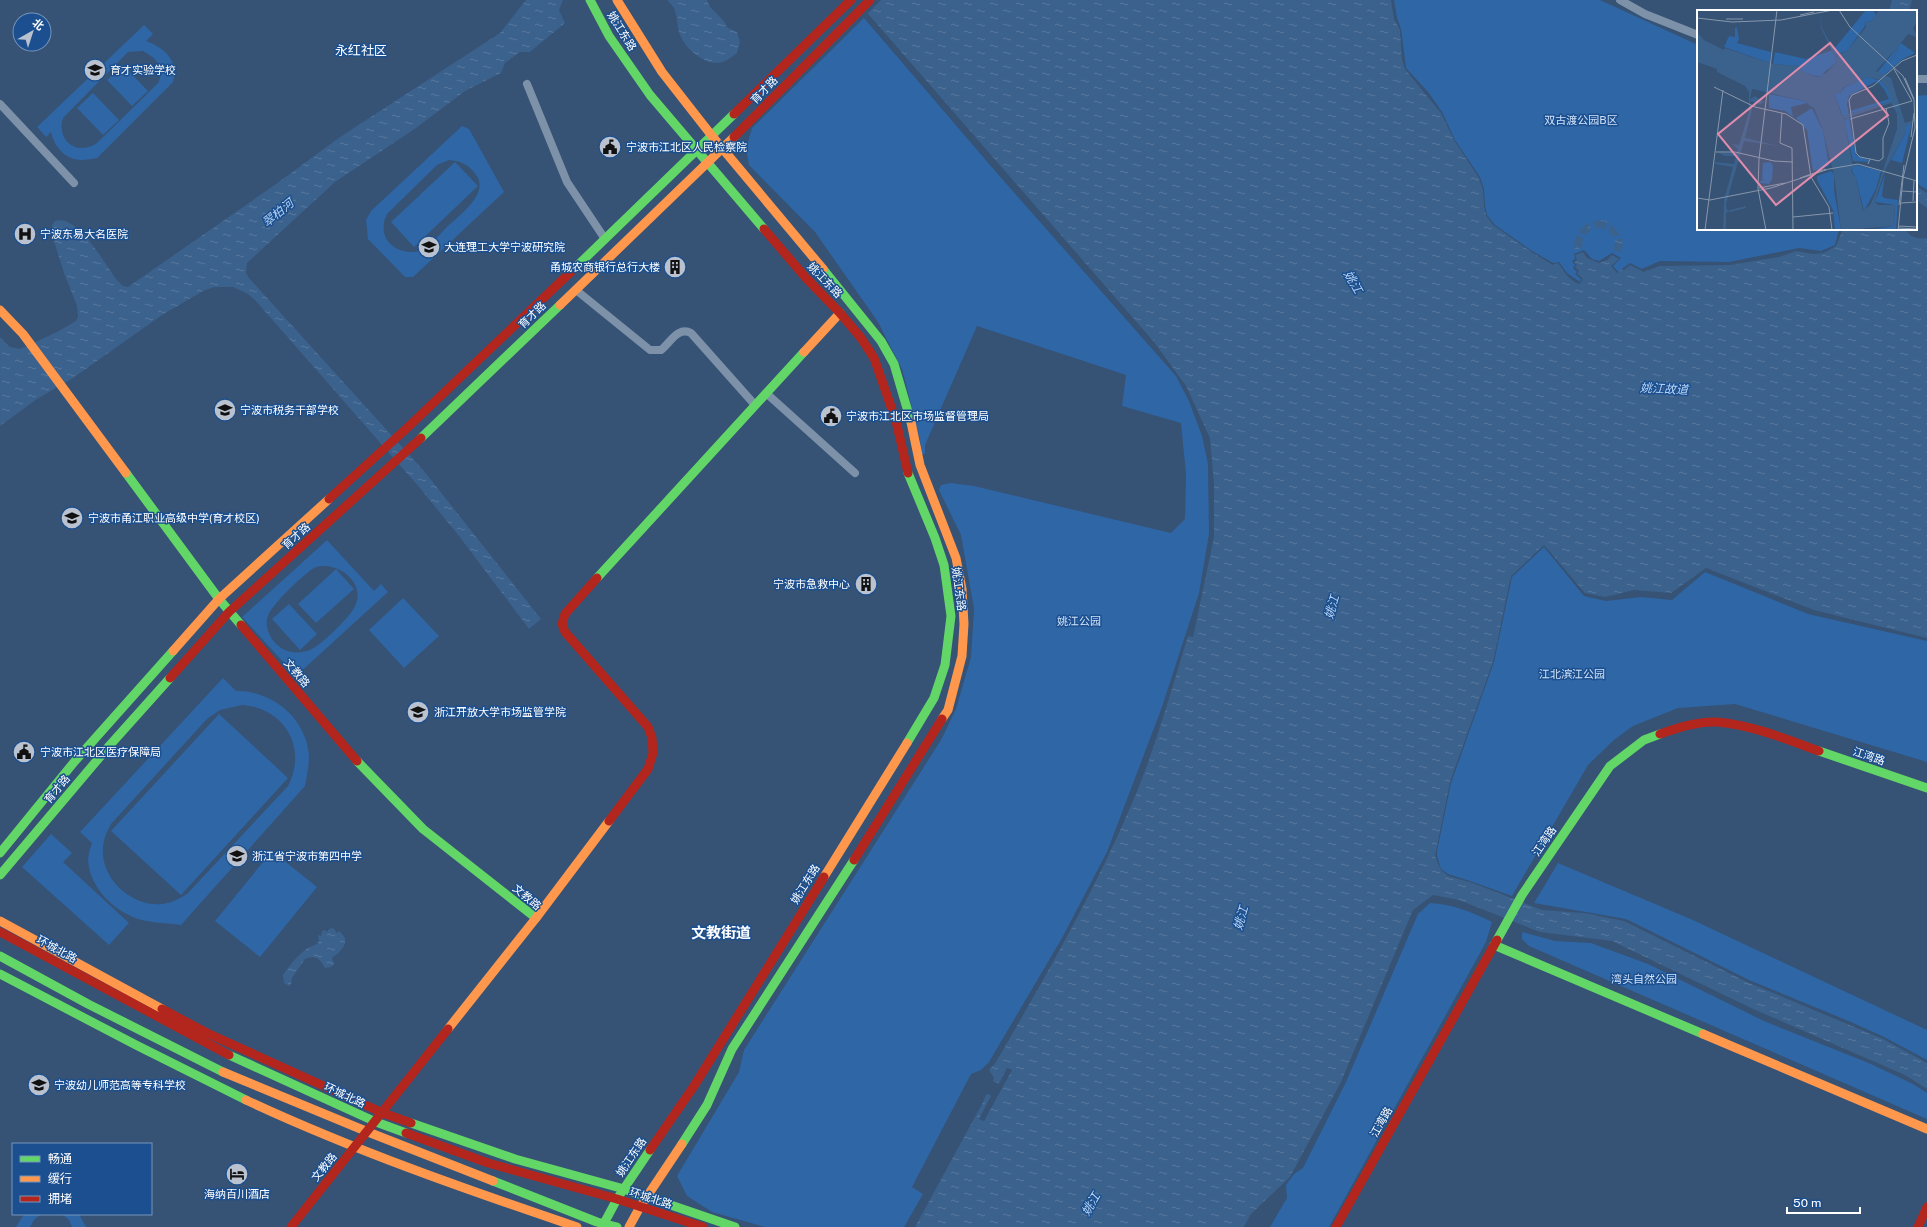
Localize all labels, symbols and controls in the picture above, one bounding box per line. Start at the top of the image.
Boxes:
street label: 姚江东路 [605,9,639,53]
inset map [1697,10,1917,230]
north arrow [12,12,52,52]
text: 北 [30,16,46,32]
district label: 永红社区 [335,43,387,58]
school or university icon: 育才实验学校 [82,57,108,83]
place label: 育才实验学校 [110,64,176,76]
street label: 育才路 [748,74,780,106]
park label: 双古渡公园B区 [1544,114,1618,126]
public building icon: 宁波市江北区人民检察院 [597,134,623,160]
place label: 宁波市江北区人民检察院 [626,141,747,153]
water label: 翠柏河 [260,195,298,230]
hospital icon: 宁波东易大名医院 [12,221,38,247]
place label: 宁波东易大名医院 [40,228,128,240]
school or university icon: 大连理工大学宁波研究院 [416,234,442,260]
place label: 大连理工大学宁波研究院 [444,241,565,253]
building icon: 甬城农商银行总行大楼 [662,254,688,280]
street label: 姚江东路 [805,260,845,300]
place label: 甬城农商银行总行大楼 [550,261,660,273]
water label: 姚江 [1341,268,1366,298]
street label: 育才路 [516,299,548,331]
water label: 姚江故道 [1640,381,1690,397]
school or university icon: 宁波市税务干部学校 [212,397,238,423]
public building icon: 宁波市江北区市场监督管理局 [818,403,844,429]
place label: 宁波市税务干部学校 [240,404,339,416]
place label: 宁波市江北区市场监督管理局 [846,410,989,422]
school or university icon: 宁波市甬江职业高级中学(育才校区) [59,505,85,531]
place label: 宁波市甬江职业高级中学(育才校区) [88,512,260,524]
street label: 育才路 [280,521,312,551]
street label: 姚江东路 [950,566,968,612]
building icon: 宁波市急救中心 [853,571,879,597]
place label: 宁波市急救中心 [773,578,850,590]
water label: 姚江 [1322,592,1343,620]
park label: 姚江公园 [1057,615,1101,627]
street label: 文教路 [282,657,312,689]
park label: 江北滨江公园 [1539,668,1605,680]
school or university icon: 浙江开放大学市场监管学院 [405,699,431,725]
place label: 浙江开放大学市场监管学院 [434,706,566,718]
public building icon: 宁波市江北区医疗保障局 [11,739,37,765]
street label: 江湾路 [1851,745,1887,767]
place label: 宁波市江北区医疗保障局 [40,746,161,758]
street label: 育才路 [42,773,72,805]
street label: 江湾路 [1530,824,1558,858]
school or university icon: 浙江省宁波市第四中学 [224,843,250,869]
place label: 浙江省宁波市第四中学 [252,850,362,862]
street label: 姚江东路 [788,862,822,906]
street label: 文教路 [511,882,543,912]
water label: 姚江 [1231,903,1252,931]
district label: 文教街道 [691,924,751,941]
street label: 环城北路 [35,933,79,965]
park label: 湾头自然公园 [1611,973,1677,985]
school or university icon: 宁波幼儿师范高等专科学校 [26,1072,52,1098]
place label: 宁波幼儿师范高等专科学校 [54,1079,186,1091]
street label: 环城北路 [323,1080,367,1110]
street label: 江湾路 [1368,1105,1394,1139]
street label: 姚江东路 [614,1135,648,1179]
legend [12,1143,152,1215]
street label: 文教路 [309,1150,339,1184]
text: 畅通 [48,1152,72,1166]
hotel icon: 海纳百川酒店 [224,1161,250,1187]
text: 缓行 [48,1172,72,1186]
street label: 环城北路 [628,1185,674,1211]
place label: 海纳百川酒店 [204,1188,270,1200]
water label: 姚江 [1079,1188,1104,1218]
scale bar [1787,1189,1860,1215]
text: 拥堵 [48,1192,72,1206]
text: 50 m [1793,1196,1821,1210]

